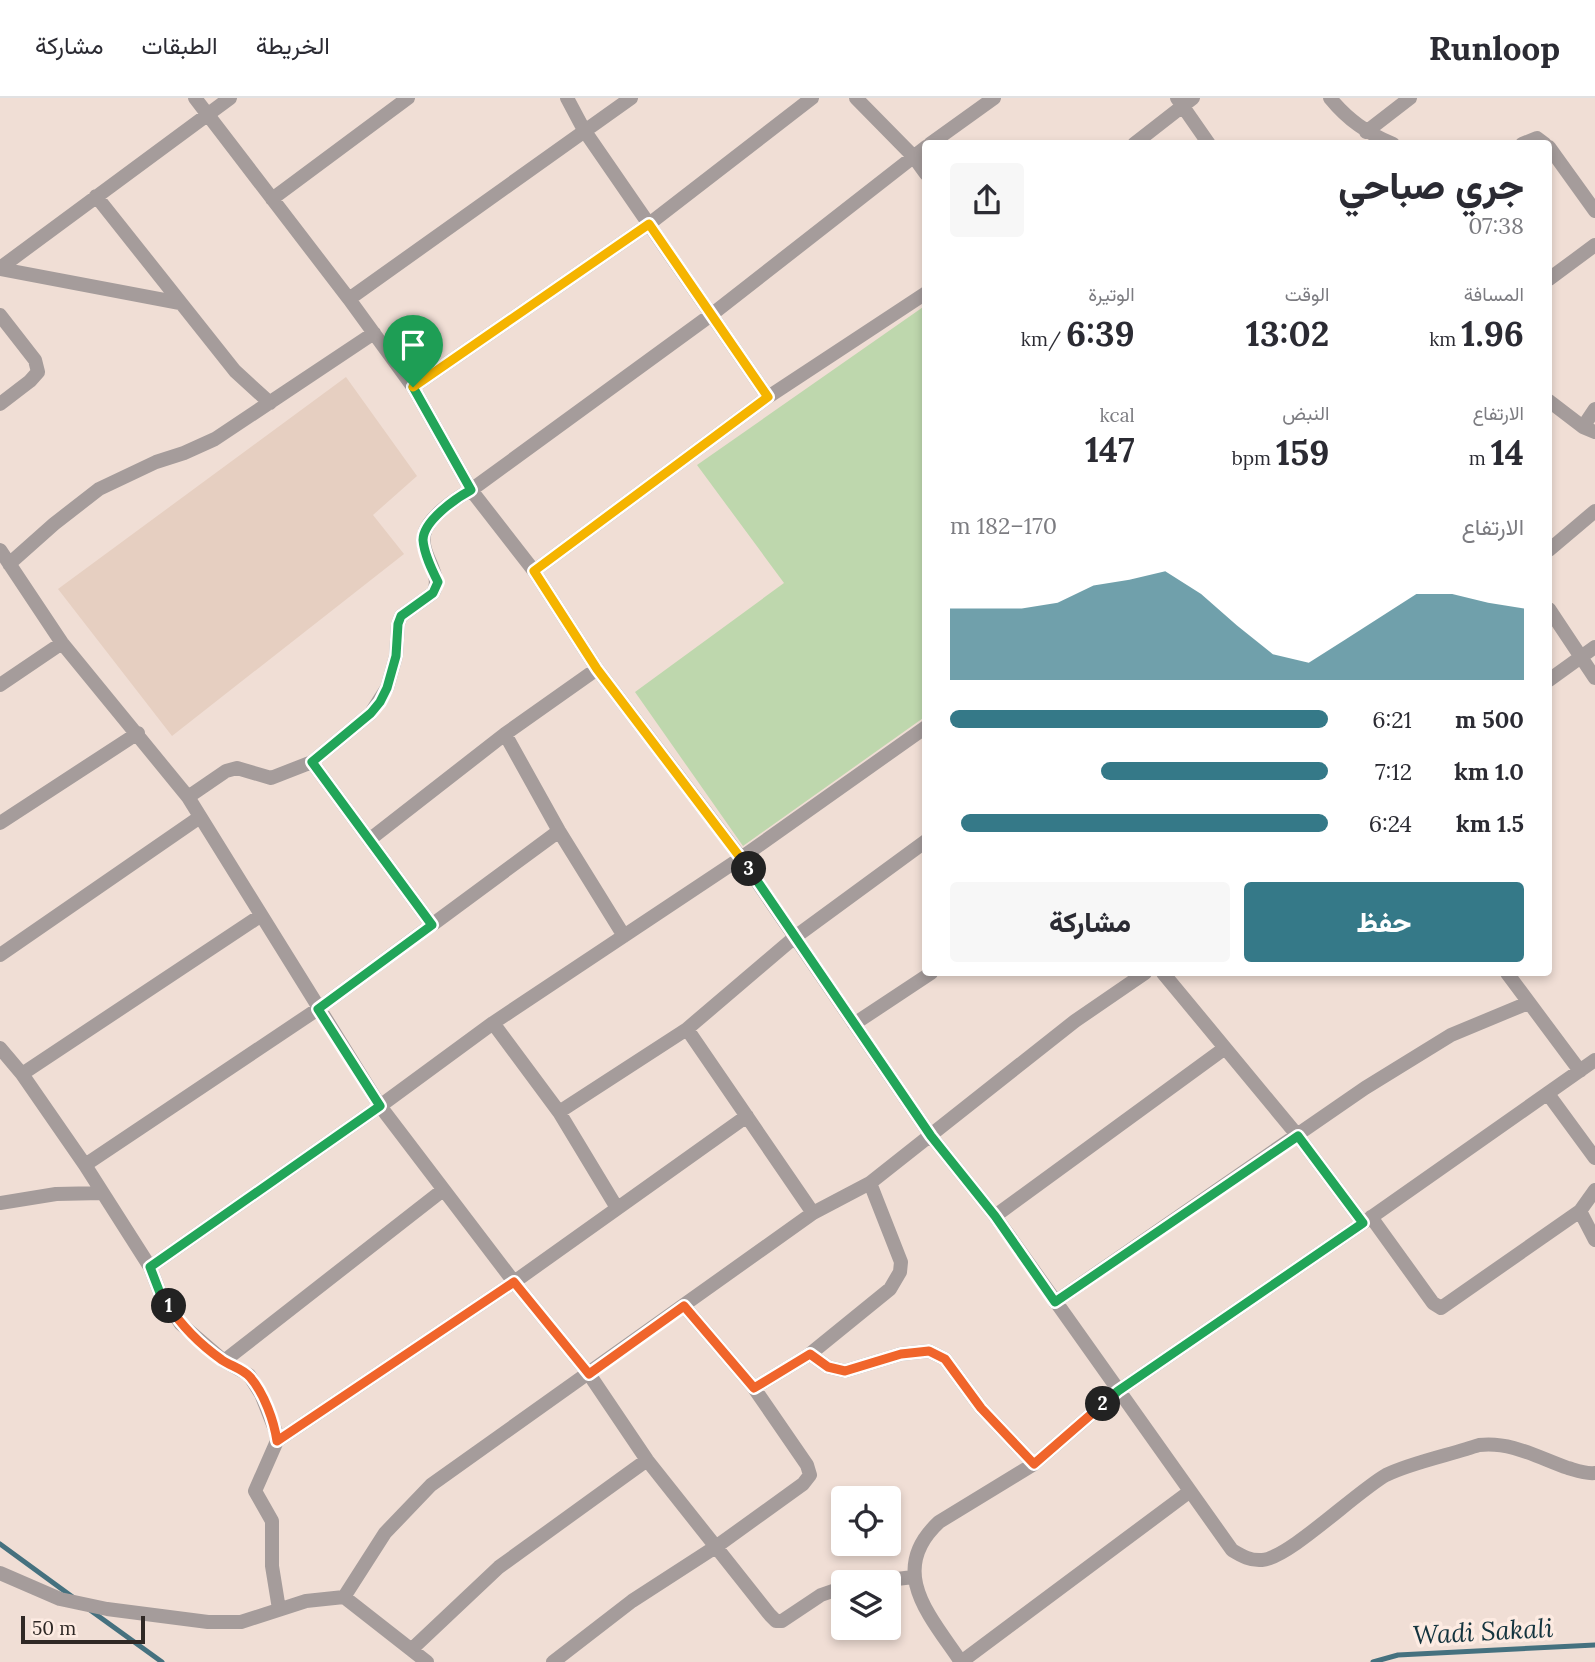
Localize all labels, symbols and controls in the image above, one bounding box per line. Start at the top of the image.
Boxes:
text: Runloop [1429,27,1560,69]
text: مشاركة [35,30,103,61]
text: الطبقات [141,30,218,61]
text: الخريطة [256,30,330,61]
text: جري صباحي [1338,161,1524,209]
button: share [950,163,1024,237]
text: 07:38 [1468,211,1524,240]
text: الوتيرة [1088,282,1135,306]
text: الوقت [1285,282,1329,306]
text: المسافة [1464,282,1524,306]
text: 6:39 [1066,311,1135,356]
text: 13:02 [1246,311,1329,356]
text: 1.96 [1461,311,1524,356]
pin [383,315,443,387]
icon: arrive [394,326,432,364]
text: /km [1021,327,1066,351]
text: km [1429,327,1461,351]
text: النبض [1282,401,1329,425]
text: الارتفاع [1472,401,1524,425]
text: kcal [1100,403,1135,427]
text: 147 [1085,427,1135,472]
text: 159 [1276,430,1329,475]
text: 14 [1491,430,1524,475]
text: bpm [1232,446,1276,470]
text: m [1469,446,1491,470]
text: 170–182 m [950,511,1057,540]
text: الارتفاع [1462,512,1524,541]
text: 6:21 [1372,705,1412,734]
text: 500 m [1455,705,1524,734]
text: 7:12 [1375,757,1412,786]
text: 1.0 km [1454,757,1524,786]
text: 6:24 [1369,809,1412,838]
text: 1.5 km [1456,809,1524,838]
pin: 3 [732,852,766,886]
text: 3 [743,856,754,880]
button: مشاركة [950,882,1230,962]
button: حفظ [1244,882,1524,962]
pin: 1 [152,1288,186,1324]
text: 1 [165,1293,172,1317]
pin: 2 [1086,1386,1120,1422]
text: 2 [1097,1391,1108,1415]
map controls [831,1486,901,1640]
button: locate [831,1486,901,1556]
button: layers [831,1570,901,1640]
water label: Wadi Sakali [1412,1611,1555,1651]
scale bar [21,1613,145,1645]
text: 50 m [32,1616,76,1640]

